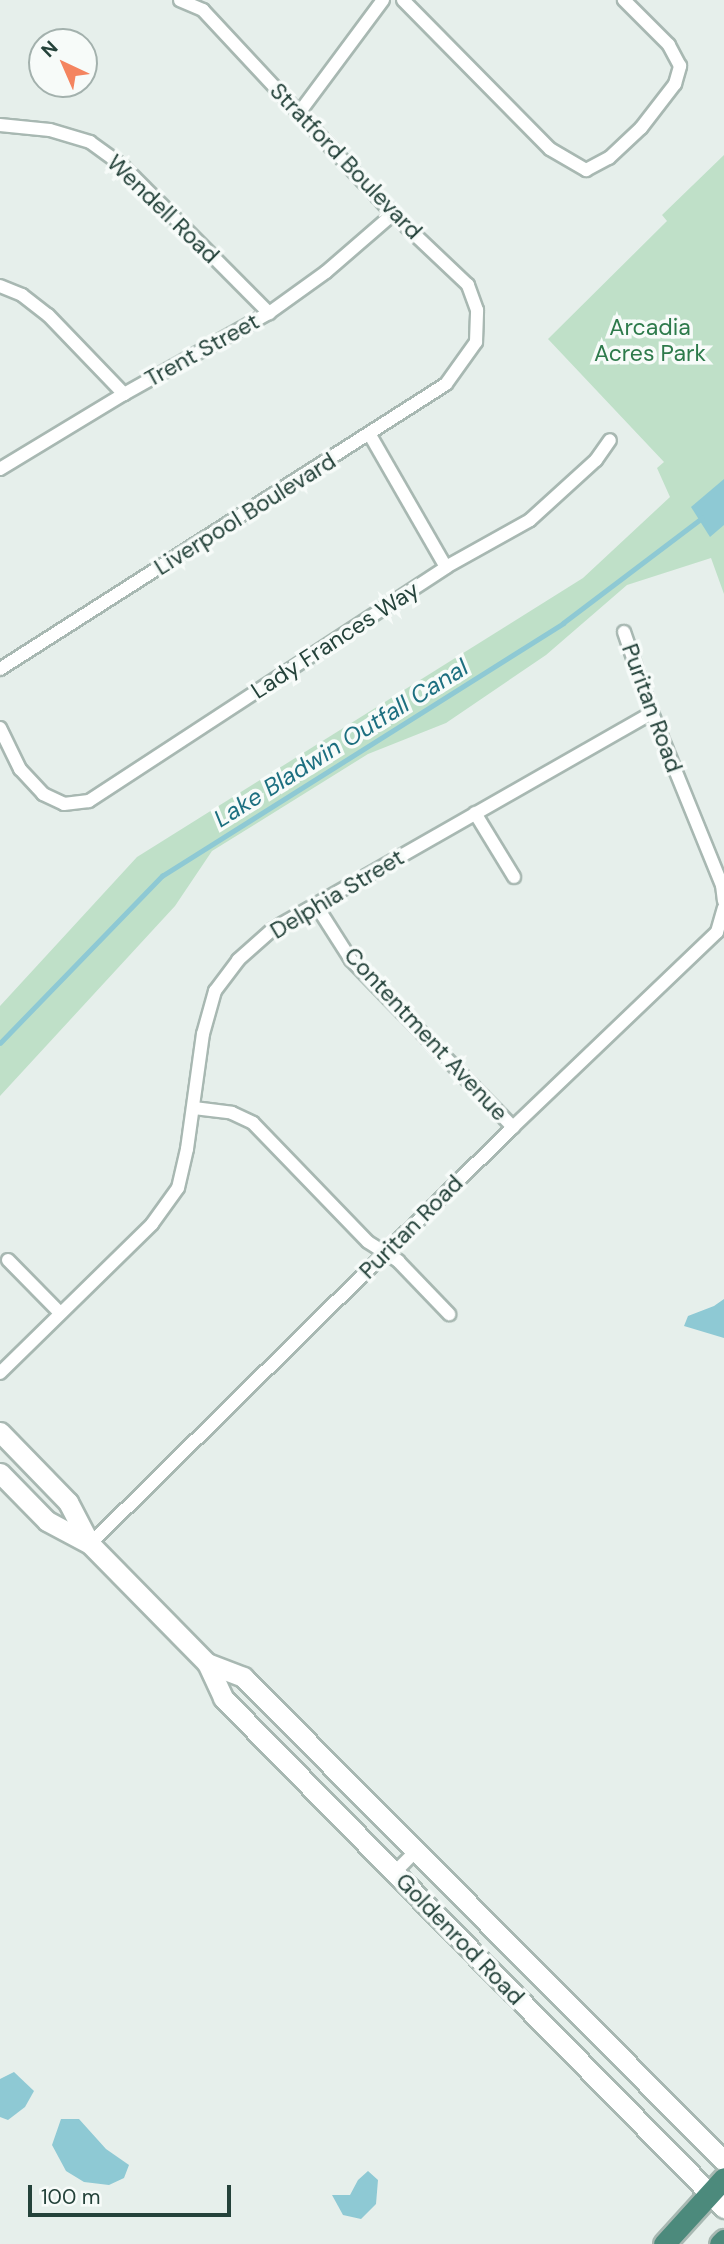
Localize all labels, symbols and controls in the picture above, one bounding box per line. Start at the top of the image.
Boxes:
north arrow [28,28,98,98]
text: N [36,35,63,63]
street label: Stratford Boulevard [264,77,428,245]
street label: Wendell Road [101,149,225,269]
street label: Trent Street [140,307,264,393]
park label: Arcadia Acres Park [594,313,706,367]
street label: Liverpool Boulevard [149,447,341,581]
street label: Lady Frances Way [246,575,424,705]
street label: Puritan Road [616,640,688,776]
water label: Lake Bladwin Outfall Canal [209,653,473,833]
street label: Delphia Street [265,843,409,945]
street label: Contentment Avenue [338,941,514,1127]
street label: Puritan Road [354,1170,468,1284]
street label: Goldenrod Road [390,1867,530,2011]
scale bar [32,2170,234,2214]
text: 100 m [41,2183,101,2211]

